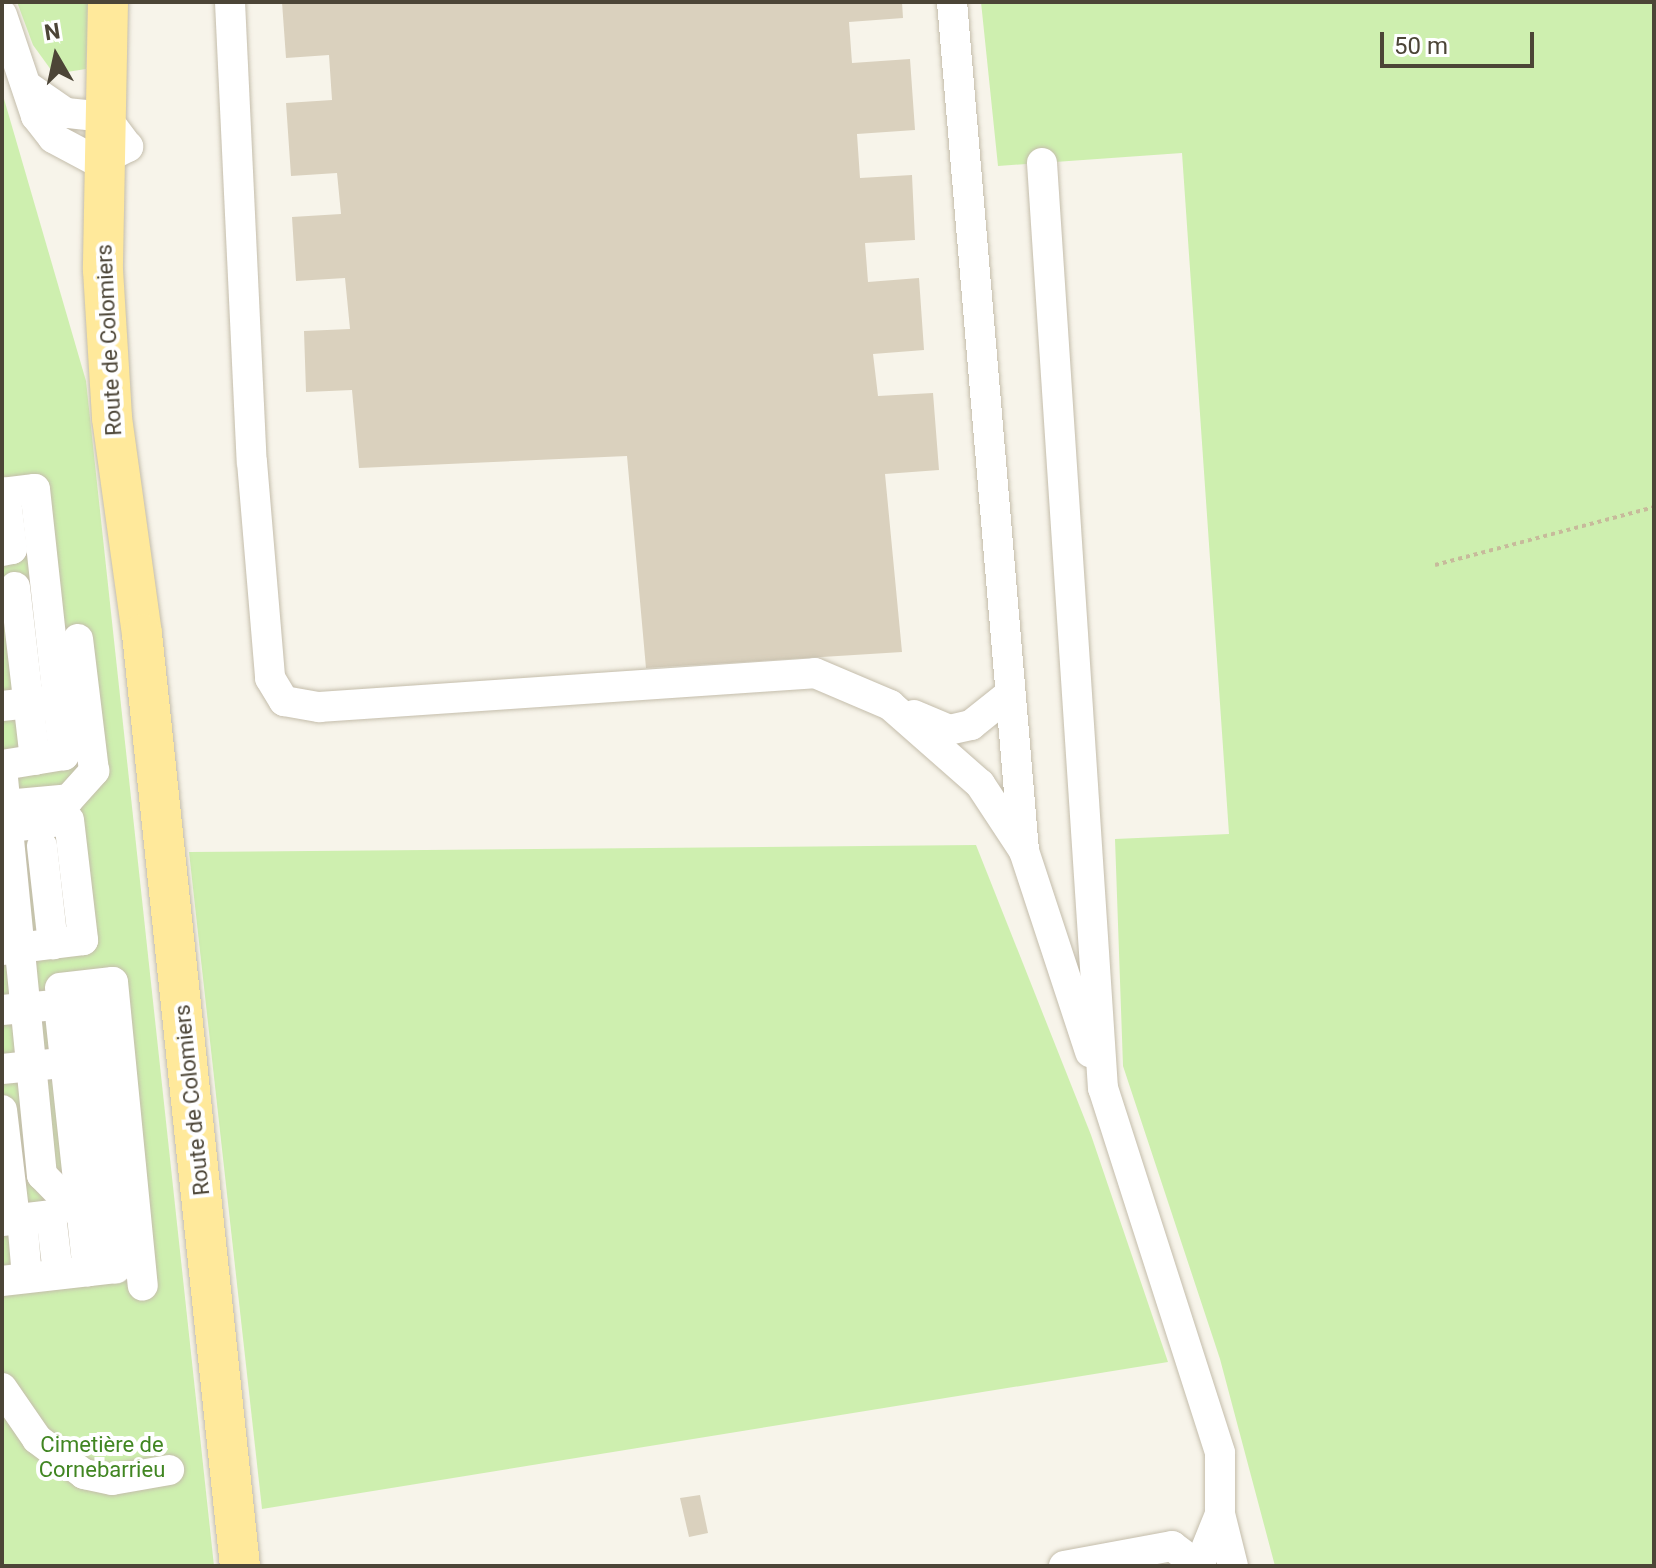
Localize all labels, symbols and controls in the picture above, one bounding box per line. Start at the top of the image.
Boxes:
north arrow [16,16,96,96]
scale bar [1384,16,1538,66]
text: N [43,18,62,45]
text: 50 m [1394,32,1448,60]
street label: Route de Colomiers [91,243,127,437]
street label: Route de Colomiers [169,1003,215,1197]
park label: Cimetière de Cornebarrieu [39,1431,165,1482]

